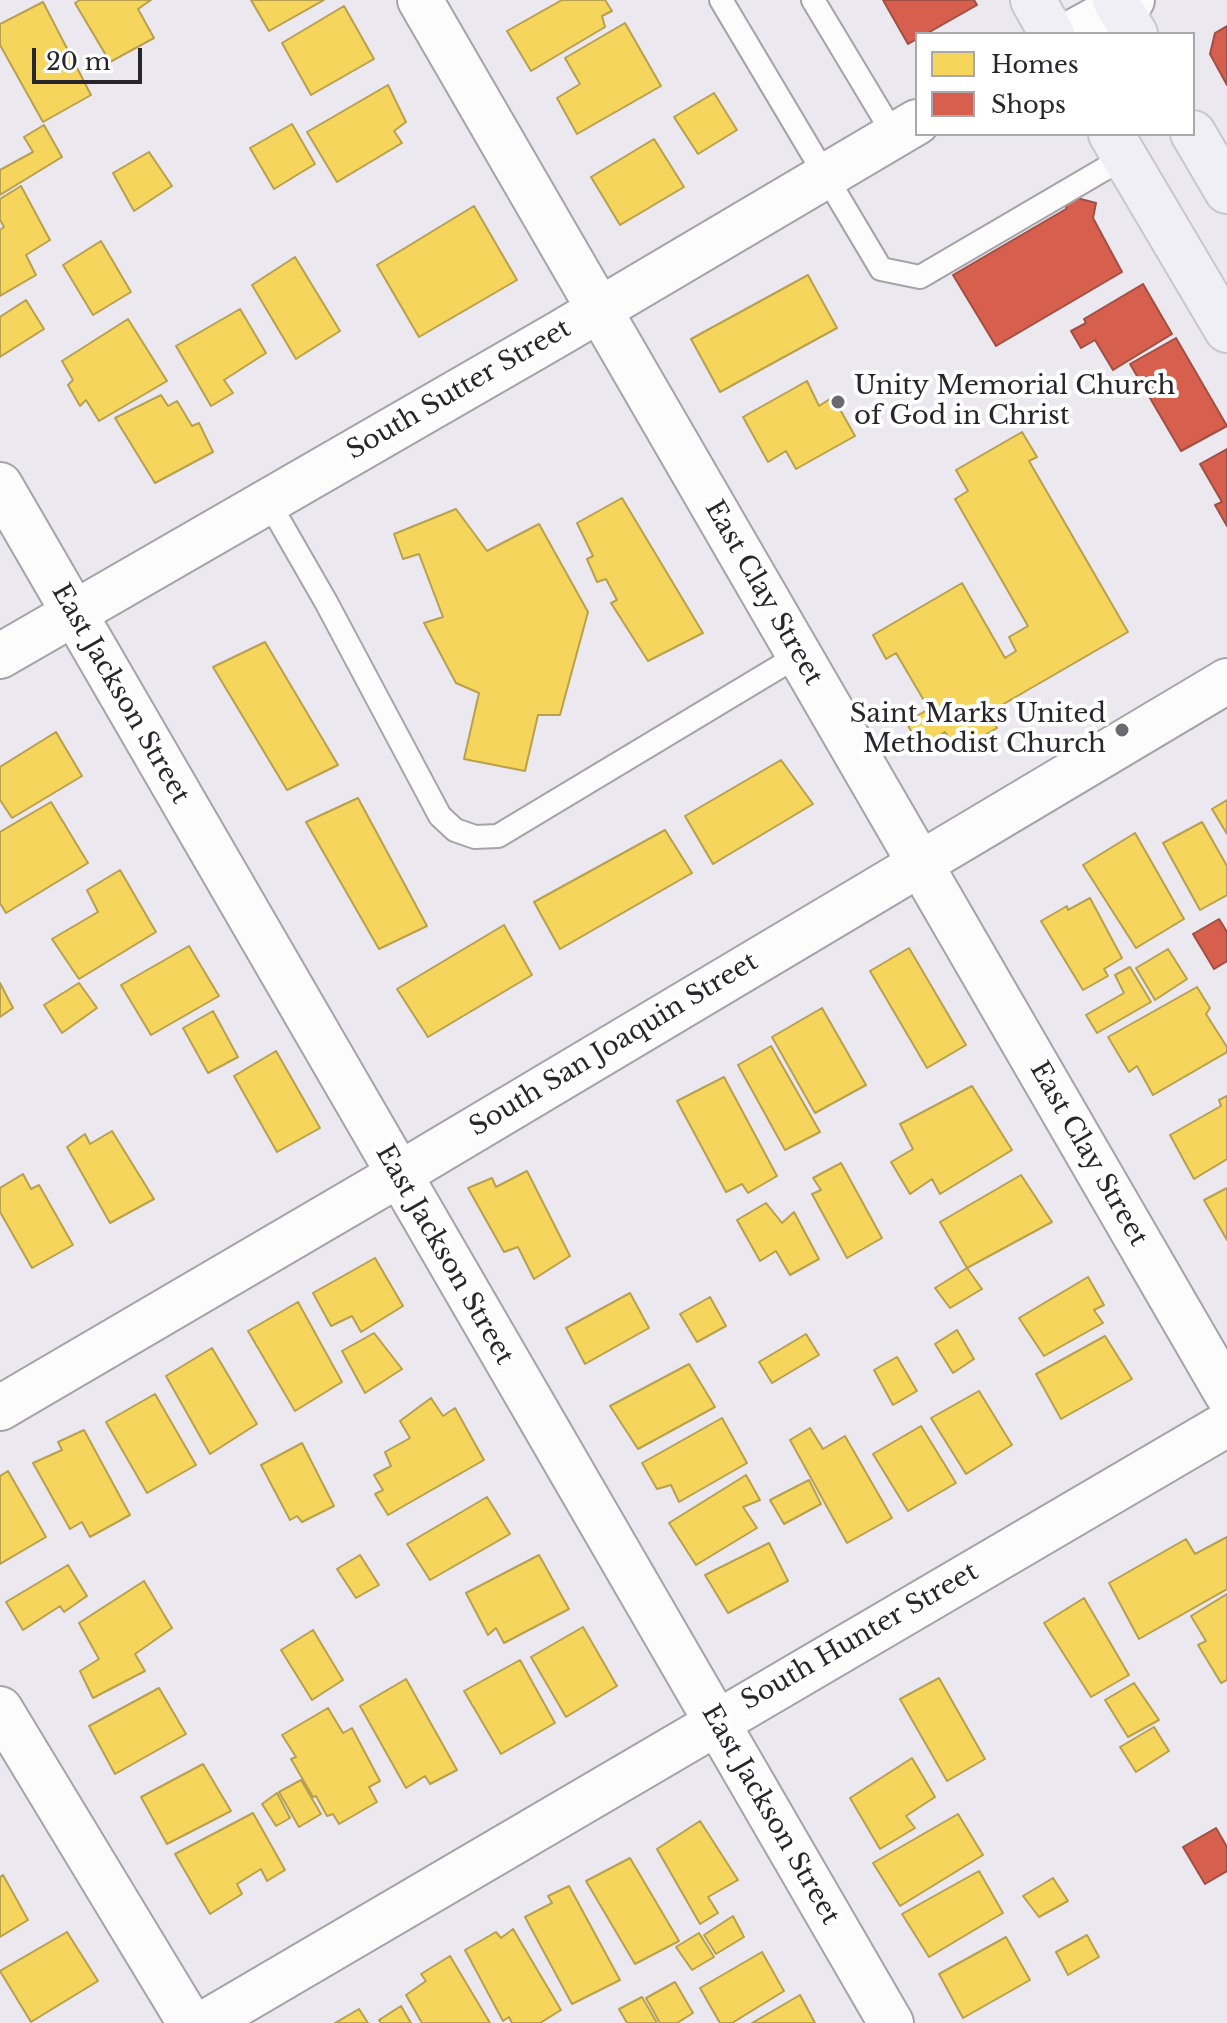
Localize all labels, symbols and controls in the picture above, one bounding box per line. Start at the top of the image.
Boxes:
scale bar [36,32,146,82]
legend [915,32,1195,136]
text: 20 m [46,47,111,76]
text: Homes [991,50,1079,79]
text: Shops [991,90,1066,119]
street label: South Sutter Street [342,313,576,467]
place label: Unity Memorial Church of God in Christ [854,371,1175,432]
marker: Unity Memorial Church of God in Christ [829,393,847,411]
street label: East Clay Street [698,495,828,691]
street label: East Jackson Street [44,579,196,809]
place label: Saint Marks United Methodist Church [850,699,1106,760]
marker: Saint Marks United Methodist Church [1113,721,1131,739]
street label: South San Joaquin Street [464,946,764,1144]
street label: East Clay Street [1023,1056,1153,1252]
street label: East Jackson Street [368,1140,520,1370]
street label: South Hunter Street [736,1556,984,1718]
street label: East Jackson Street [694,1700,846,1930]

